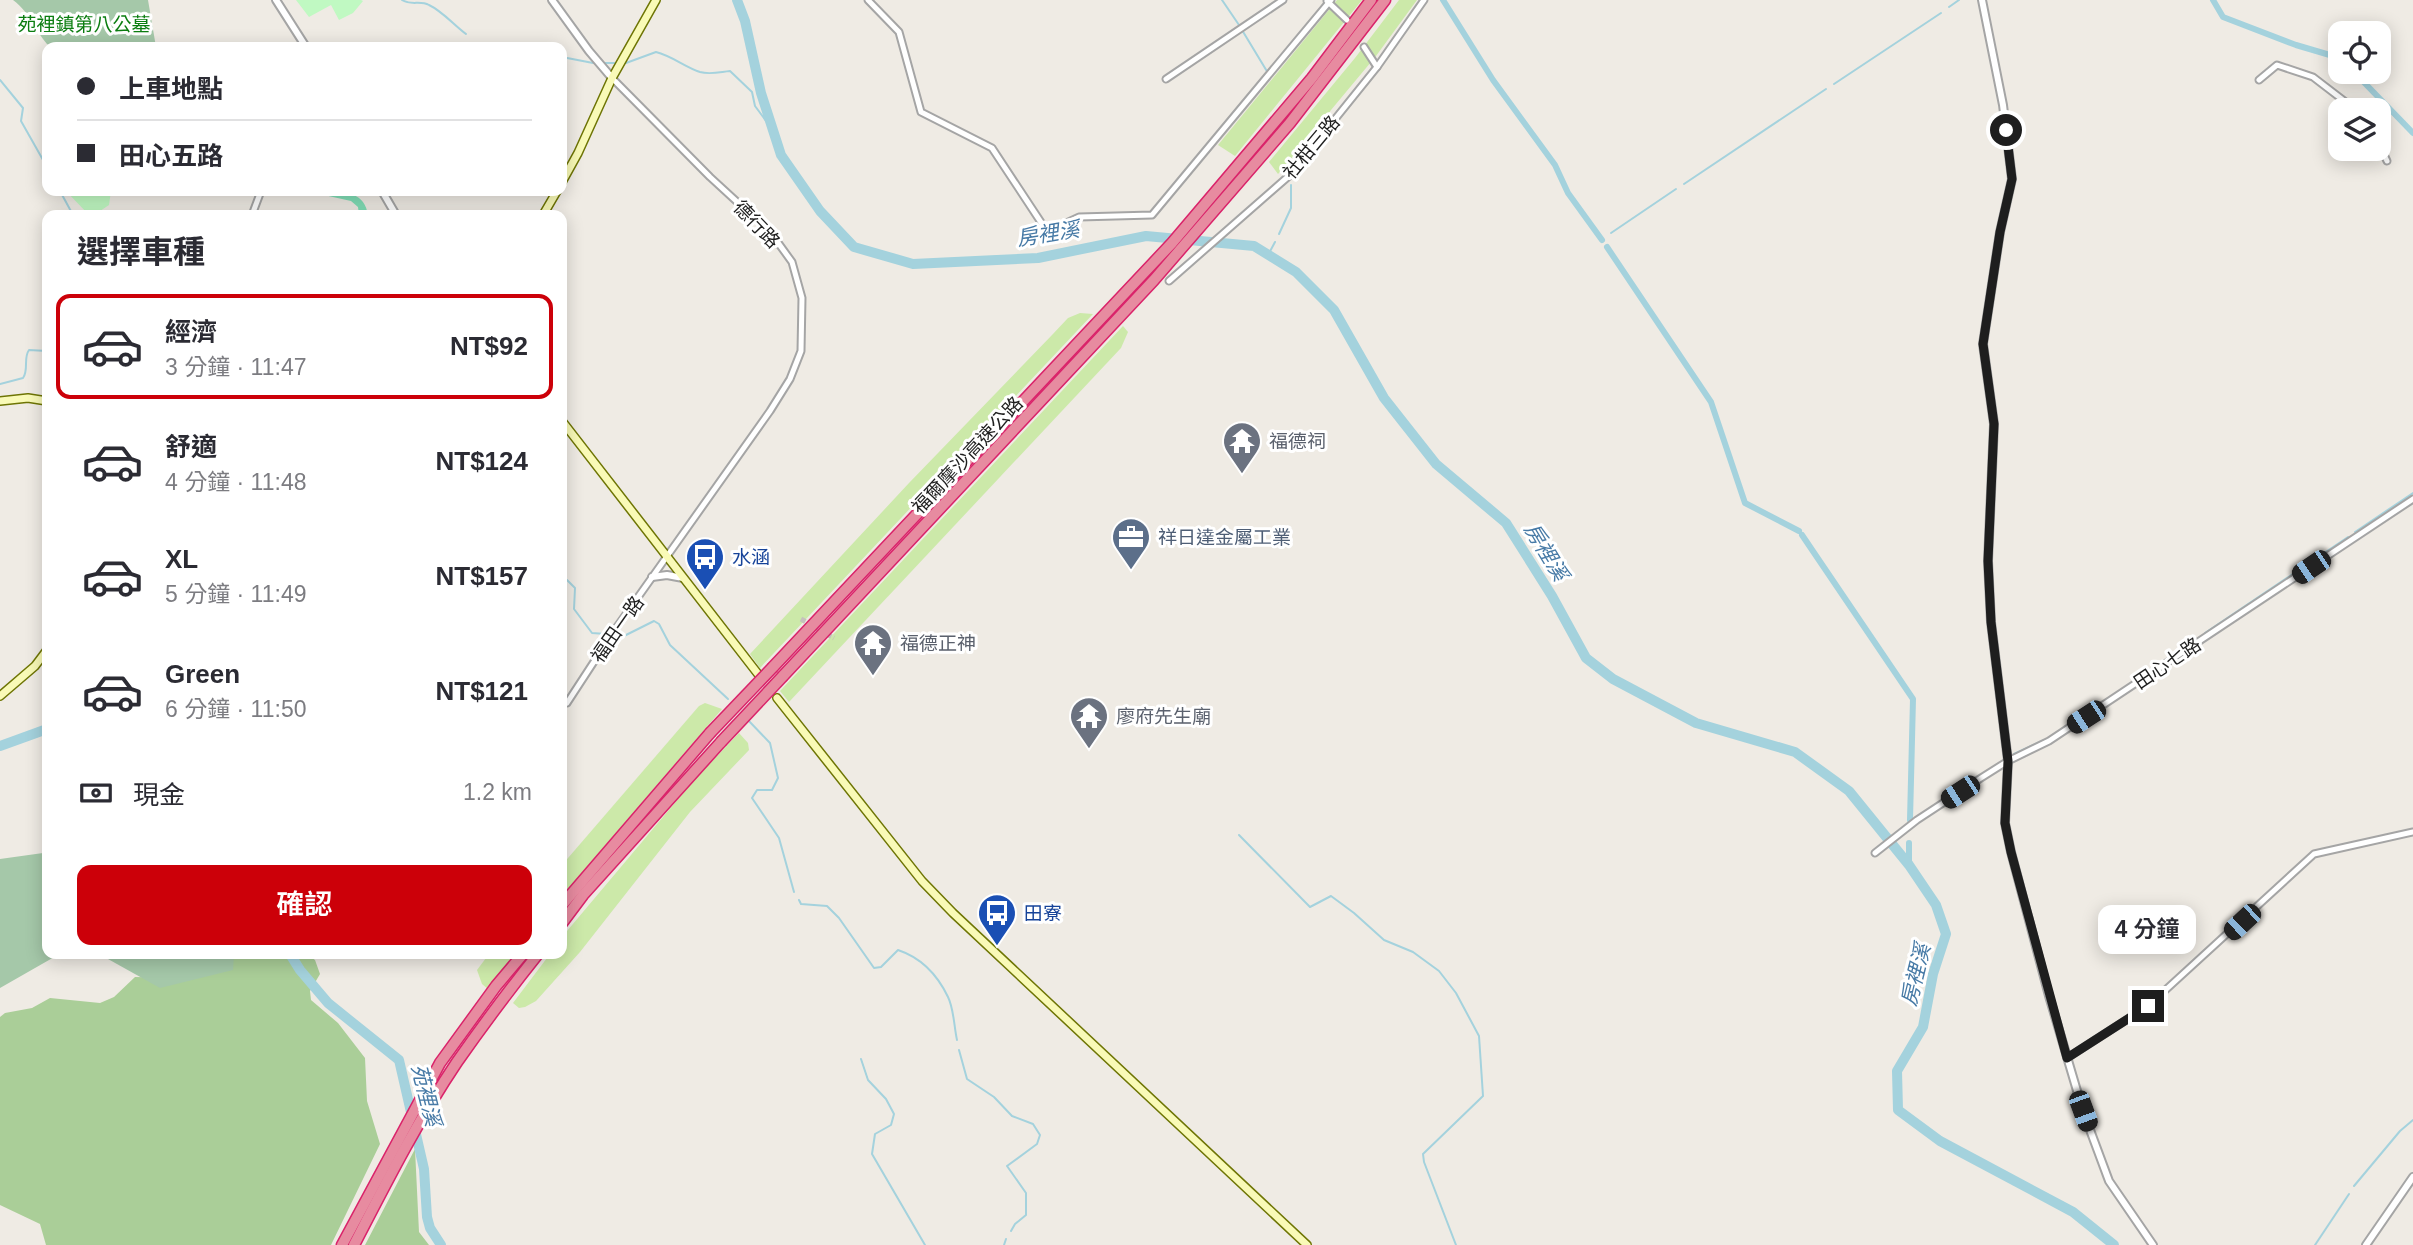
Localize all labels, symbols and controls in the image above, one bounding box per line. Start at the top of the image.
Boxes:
park label: 苑裡鎮第八公墓 [17,14,151,35]
map controls [2328,21,2391,161]
button: locate [2328,21,2391,84]
text: 上車地點 [119,74,223,104]
button: layers [2328,98,2391,161]
street label: 社柑三路 [1279,111,1344,183]
route start [1990,114,2022,146]
text: 田心五路 [119,141,223,171]
street label: 德行路 [729,197,784,252]
water label: 房裡溪 [1015,217,1084,250]
text: 選擇車種 [77,234,205,270]
icon: car [81,315,144,378]
text: 經濟 [165,317,217,347]
text: NT$92 [450,331,528,361]
text: 3 分鐘 · 11:47 [165,354,306,380]
street label: 福爾摩沙高速公路 [908,393,1027,518]
temple icon: 福德祠 [1221,420,1263,475]
icon: car [81,430,144,493]
place label: 福德祠 [1269,431,1326,452]
text: 舒適 [165,432,217,462]
text: NT$124 [436,446,528,476]
text: 4 分鐘 · 11:48 [165,469,306,495]
office icon: 祥日達金屬工業 [1110,516,1152,571]
water label: 房裡溪 [1520,519,1574,587]
place label: 祥日達金屬工業 [1158,527,1291,548]
bus stop icon: 水涵 [684,536,726,591]
text: XL [165,544,198,574]
icon: car [81,545,144,608]
place label: 水涵 [732,547,770,568]
car [2288,547,2335,587]
text: NT$157 [436,561,528,591]
text: 5 分鐘 · 11:49 [165,581,306,607]
street label: 福田一路 [587,592,648,666]
temple icon: 福德正神 [852,622,894,677]
place label: 福德正神 [900,633,976,654]
street label: 田心七路 [2130,633,2205,693]
text: Green [165,659,240,689]
icon: car [81,660,144,723]
text: NT$121 [436,676,528,706]
temple icon: 廖府先生廟 [1068,695,1110,750]
text: 6 分鐘 · 11:50 [165,696,306,722]
car [2063,697,2110,737]
place label: 廖府先生廟 [1116,706,1211,727]
car [1937,772,1984,812]
icon: cash [77,774,115,812]
text: 1.2 km [463,779,532,805]
text: 現金 [133,780,185,810]
button: 確認 [77,865,532,945]
bus stop icon: 田寮 [976,892,1018,947]
car [2220,900,2265,944]
place label: 田寮 [1024,903,1062,924]
callout: 4 分鐘 [2099,904,2197,954]
text: 4 分鐘 [2114,916,2180,942]
water label: 房裡溪 [1897,939,1935,1008]
route end [2132,990,2164,1022]
water label: 苑裡溪 [408,1062,446,1131]
car [2066,1088,2101,1134]

